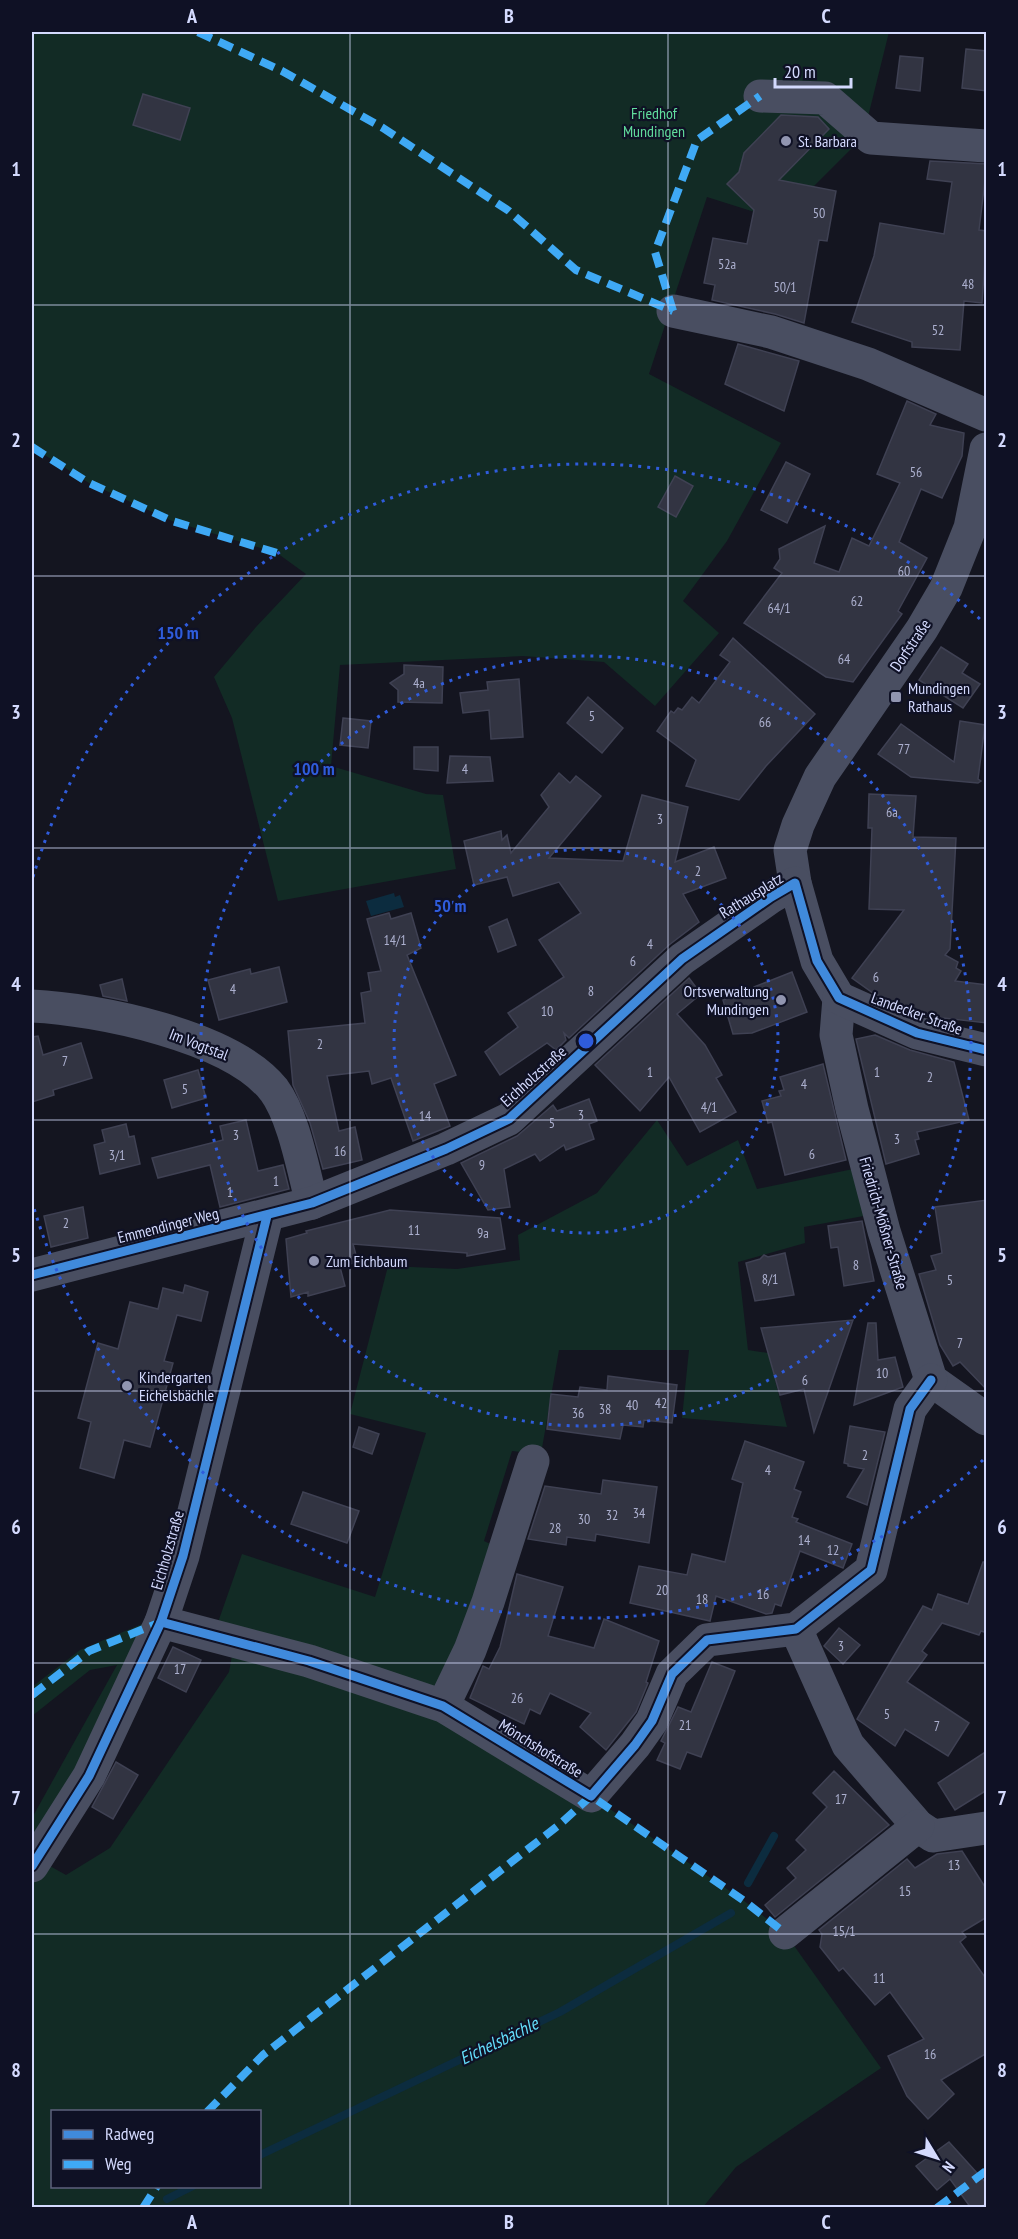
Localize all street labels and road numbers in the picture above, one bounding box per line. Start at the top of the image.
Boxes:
street label: Dorfstraße [885,615,935,675]
street label: Rathausplatz [715,867,787,922]
street label: Landecker Straße [869,987,965,1039]
street label: Im Vogtstal [167,1024,232,1065]
street label: Eichholzstraße [496,1041,570,1111]
street label: Friedrich-Mößner-Straße [855,1154,913,1292]
street label: Emmendinger Weg [115,1203,221,1247]
street label: Eichholzstraße [146,1508,188,1592]
street label: Mönchshofstraße [495,1714,587,1782]

